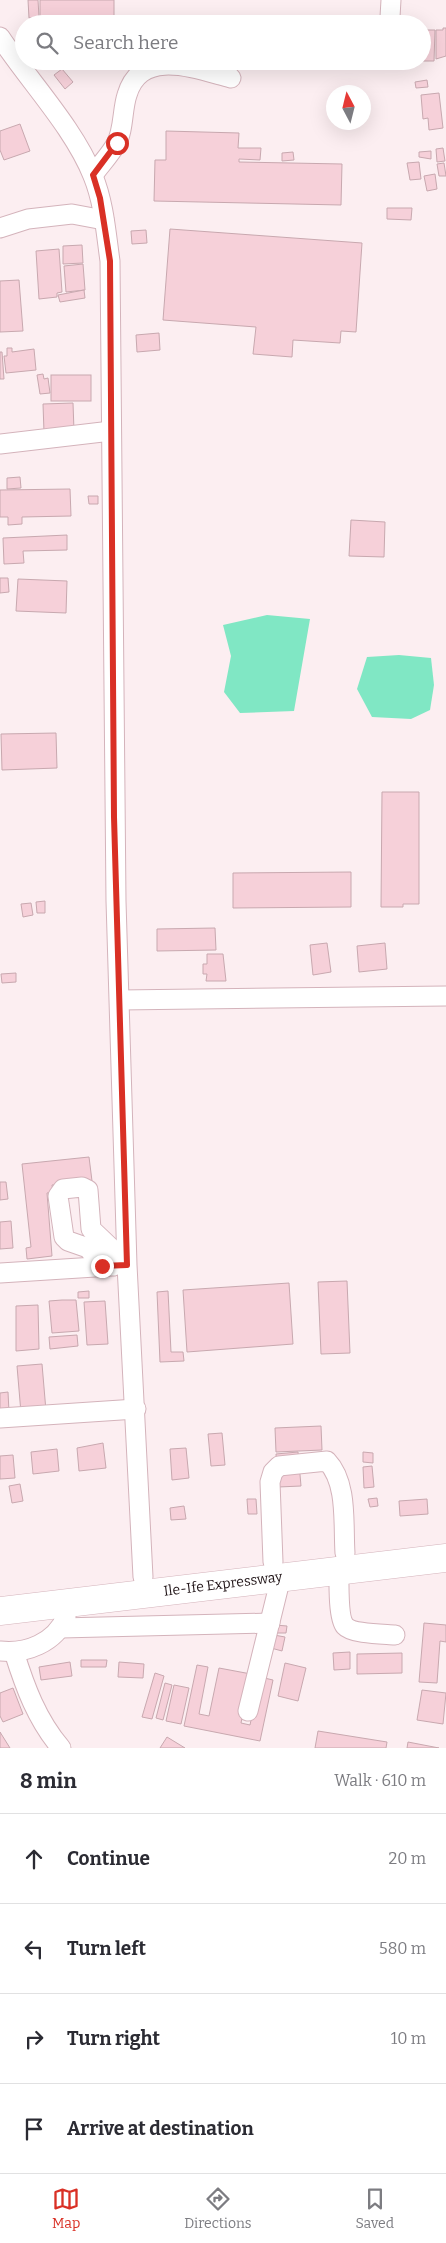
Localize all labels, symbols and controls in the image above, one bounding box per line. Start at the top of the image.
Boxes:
search box [15,15,431,70]
icon: search [33,29,61,57]
text: Search here [73,31,178,54]
north arrow [326,85,371,130]
route start [106,132,129,155]
route end [91,1255,114,1278]
street label: Ile-Ife Expressway [163,1568,284,1600]
text: 8 min [20,1768,77,1794]
text: Walk · 610 m [334,1771,426,1790]
icon: ahead [20,1845,48,1873]
text: Continue [67,1847,150,1870]
text: 20 m [389,1849,426,1868]
icon: left [20,1935,48,1963]
text: Turn left [67,1937,146,1960]
text: 580 m [379,1939,426,1958]
icon: right [20,2025,48,2053]
text: Turn right [67,2027,160,2050]
text: 10 m [391,2029,426,2048]
icon: arrive [20,2115,48,2143]
text: Arrive at destination [67,2117,254,2140]
tab: Map [52,2185,80,2232]
tab: Directions [184,2185,252,2232]
tab: Saved [356,2185,394,2232]

